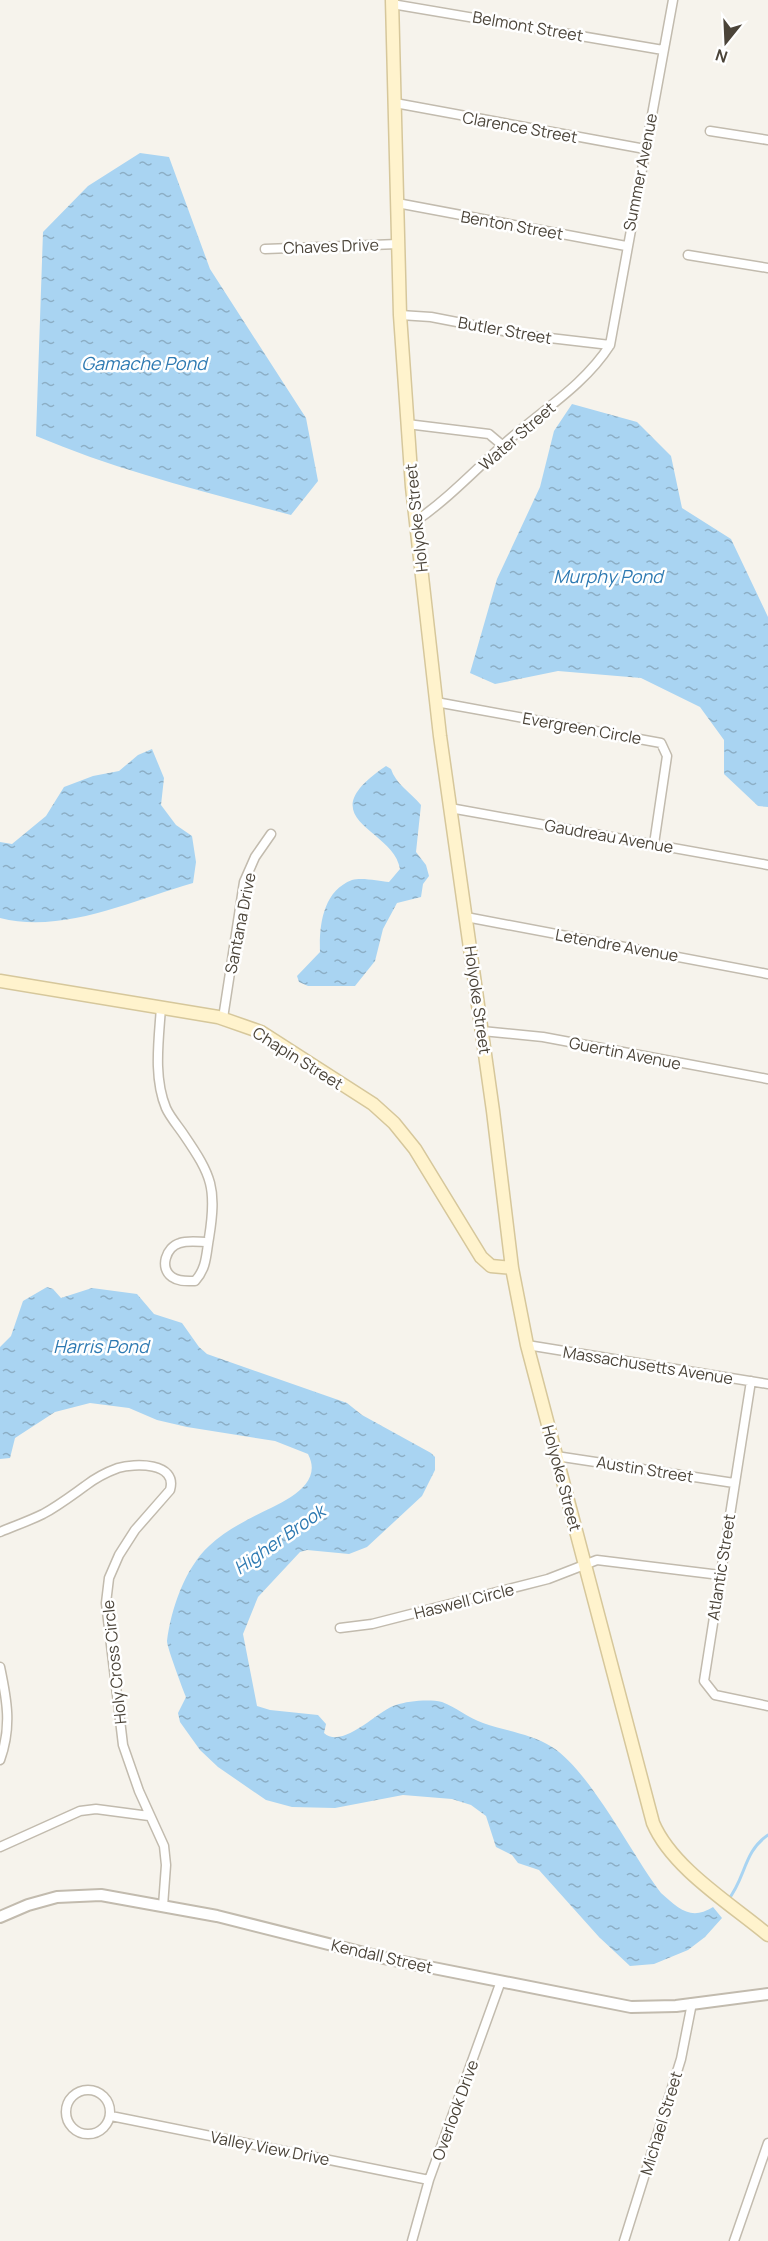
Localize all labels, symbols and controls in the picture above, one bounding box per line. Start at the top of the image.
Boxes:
street label: Belmont Street [471,5,585,47]
north arrow [696,12,756,72]
text: N [712,44,730,69]
street label: Clarence Street [461,106,579,148]
street label: Summer Avenue [618,111,662,233]
street label: Benton Street [459,205,565,245]
street label: Chaves Drive [283,233,379,259]
street label: Butler Street [456,311,554,349]
water label: Gamache Pond [81,351,209,375]
street label: Water Street [474,397,560,475]
street label: Holyoke Street [399,463,433,573]
water label: Murphy Pond [553,564,665,588]
street label: Evergreen Circle [521,707,643,749]
street label: Gaudreau Avenue [543,814,675,858]
street label: Santana Drive [219,871,261,975]
street label: Letendre Avenue [554,923,680,967]
street label: Holyoke Street [460,944,496,1056]
street label: Chapin Street [249,1021,347,1095]
street label: Guertin Avenue [567,1031,683,1075]
water label: Harris Pond [53,1334,151,1358]
street label: Massachusetts Avenue [561,1341,735,1389]
street label: Holyoke Street [537,1422,587,1534]
street label: Austin Street [595,1450,695,1488]
water label: Higher Brook [229,1497,332,1579]
street label: Atlantic Street [702,1512,740,1622]
street label: Haswell Circle [412,1578,516,1624]
street label: Holy Cross Circle [97,1599,131,1725]
street label: Kendall Street [329,1934,435,1978]
street label: Overlook Drive [427,2057,483,2163]
street label: Michael Street [635,2068,687,2178]
street label: Valley View Drive [208,2126,332,2170]

